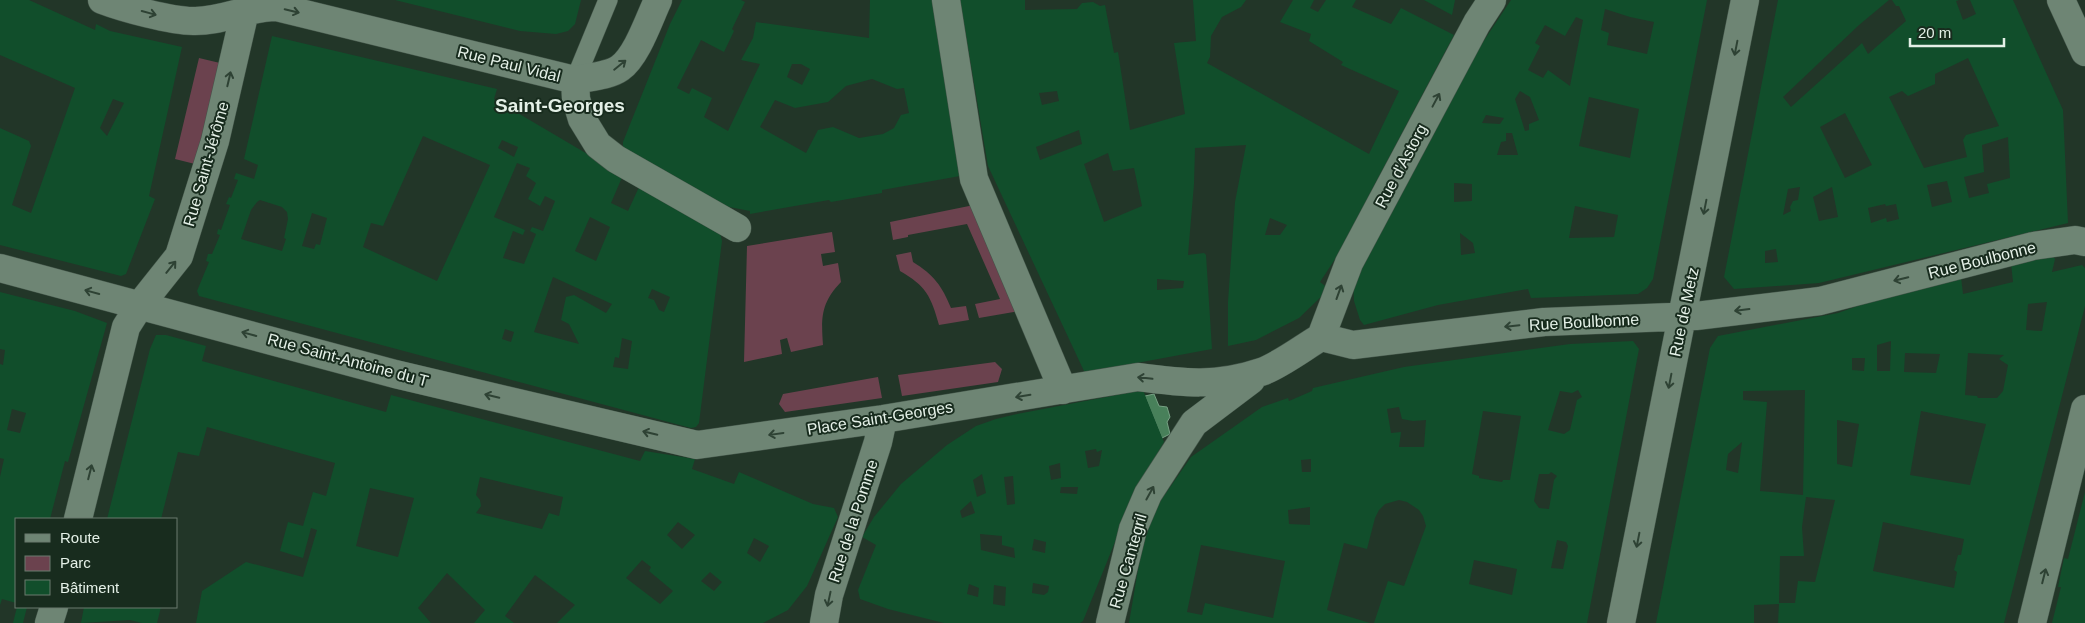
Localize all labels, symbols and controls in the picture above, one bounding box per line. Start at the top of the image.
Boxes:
one-way arrow [284,7,300,16]
one-way arrow [141,8,157,18]
scale bar [1910,15,2004,47]
text: 20 m [1918,24,1951,41]
one-way arrow [1730,39,1740,55]
street label: Rue Paul Vidal [456,43,562,85]
one-way arrow [614,60,627,71]
one-way arrow [225,72,234,88]
one-way arrow [1432,93,1441,108]
district label: Saint-Georges [495,95,625,116]
street label: Rue Saint-Jérôme [180,100,232,228]
street label: Rue d'Astorg [1372,121,1430,211]
one-way arrow [1699,199,1709,215]
street label: Rue Boulbonne [1926,238,2038,282]
one-way arrow [165,260,176,273]
street label: Rue de Metz [1666,266,1702,358]
one-way arrow [1893,275,1909,285]
one-way arrow [1335,284,1344,300]
one-way arrow [85,287,101,296]
one-way arrow [1734,305,1750,315]
street label: Rue Boulbonne [1528,311,1640,333]
one-way arrow [1504,321,1520,331]
one-way arrow [242,329,258,339]
street label: Rue Saint-Antoine du T [266,330,431,390]
one-way arrow [1664,372,1674,388]
one-way arrow [1138,373,1154,383]
one-way arrow [484,391,500,400]
one-way arrow [1015,392,1031,402]
street label: Place Saint-Georges [806,398,954,438]
one-way arrow [642,428,658,437]
one-way arrow [768,429,784,439]
street label: Rue de la Pomme [825,457,881,585]
one-way arrow [86,465,95,481]
one-way arrow [1145,486,1155,501]
street label: Rue Cantegril [1106,512,1150,610]
legend [15,518,178,608]
text: Route [60,529,100,546]
one-way arrow [1632,531,1642,547]
text: Parc [60,554,91,571]
one-way arrow [2040,568,2049,584]
text: Bâtiment [60,579,120,596]
one-way arrow [823,591,833,607]

